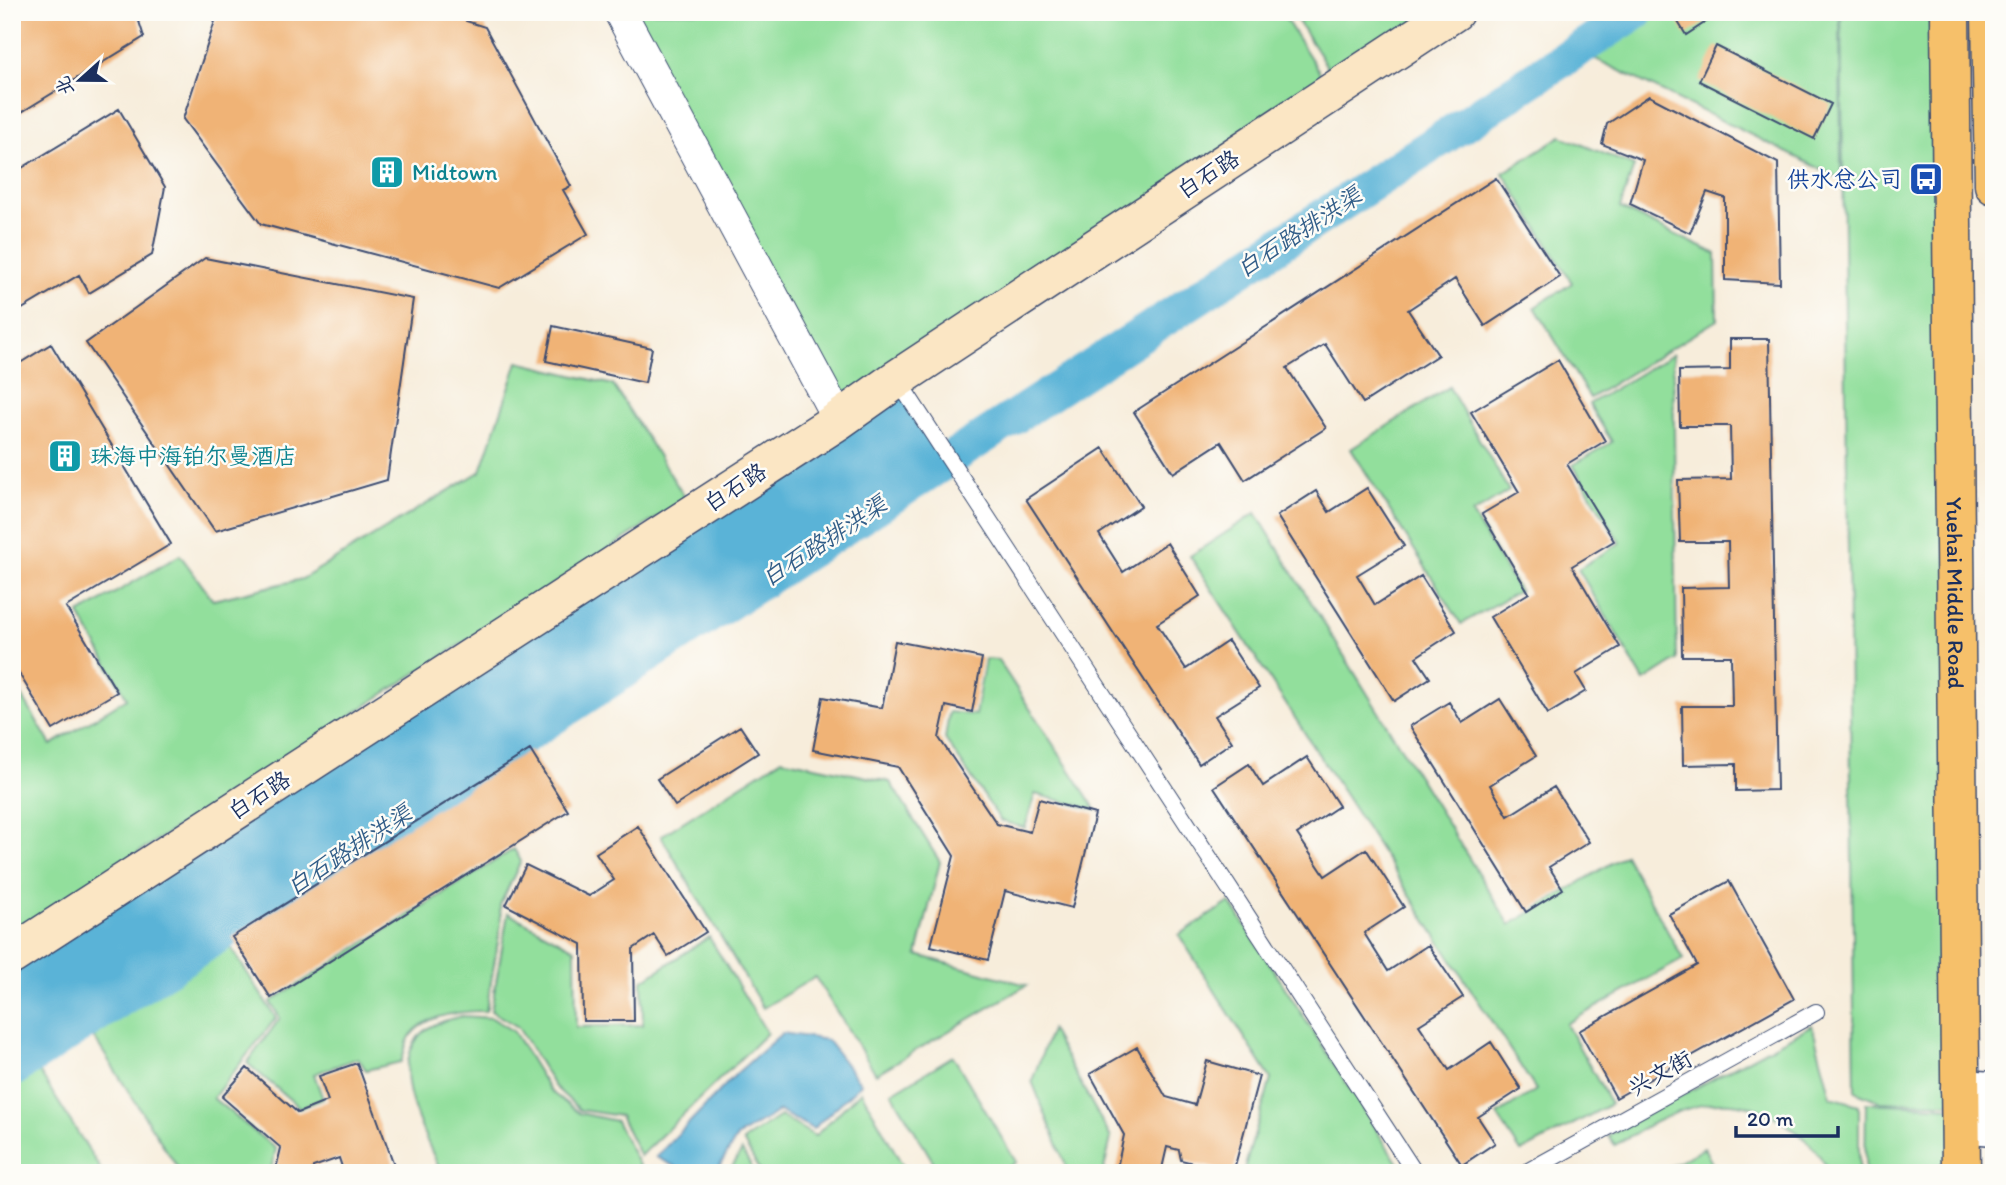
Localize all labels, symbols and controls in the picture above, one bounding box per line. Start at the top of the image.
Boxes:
north arrow [46,46,116,116]
text: 北 [50,73,79,99]
street label: 白石路 [1171,143,1245,205]
building icon: Midtown [368,153,406,191]
place label: Midtown [412,158,498,186]
bus stop icon: 供水总公司 [1907,160,1945,198]
place label: 供水总公司 [1787,165,1902,193]
water label: 白石路排洪渠 [1230,179,1369,283]
building icon: 珠海中海铂尔曼酒店 [46,437,84,475]
place label: 珠海中海铂尔曼酒店 [90,442,297,470]
street label: 白石路 [698,456,772,518]
water label: 白石路排洪渠 [755,488,894,592]
street label: Yuehai Middle Road [1941,497,1970,689]
street label: 白石路 [222,764,296,826]
water label: 白石路排洪渠 [280,797,419,901]
street label: 兴文街 [1623,1044,1697,1102]
scale bar [1736,1094,1838,1138]
text: 20 m [1747,1106,1794,1131]

